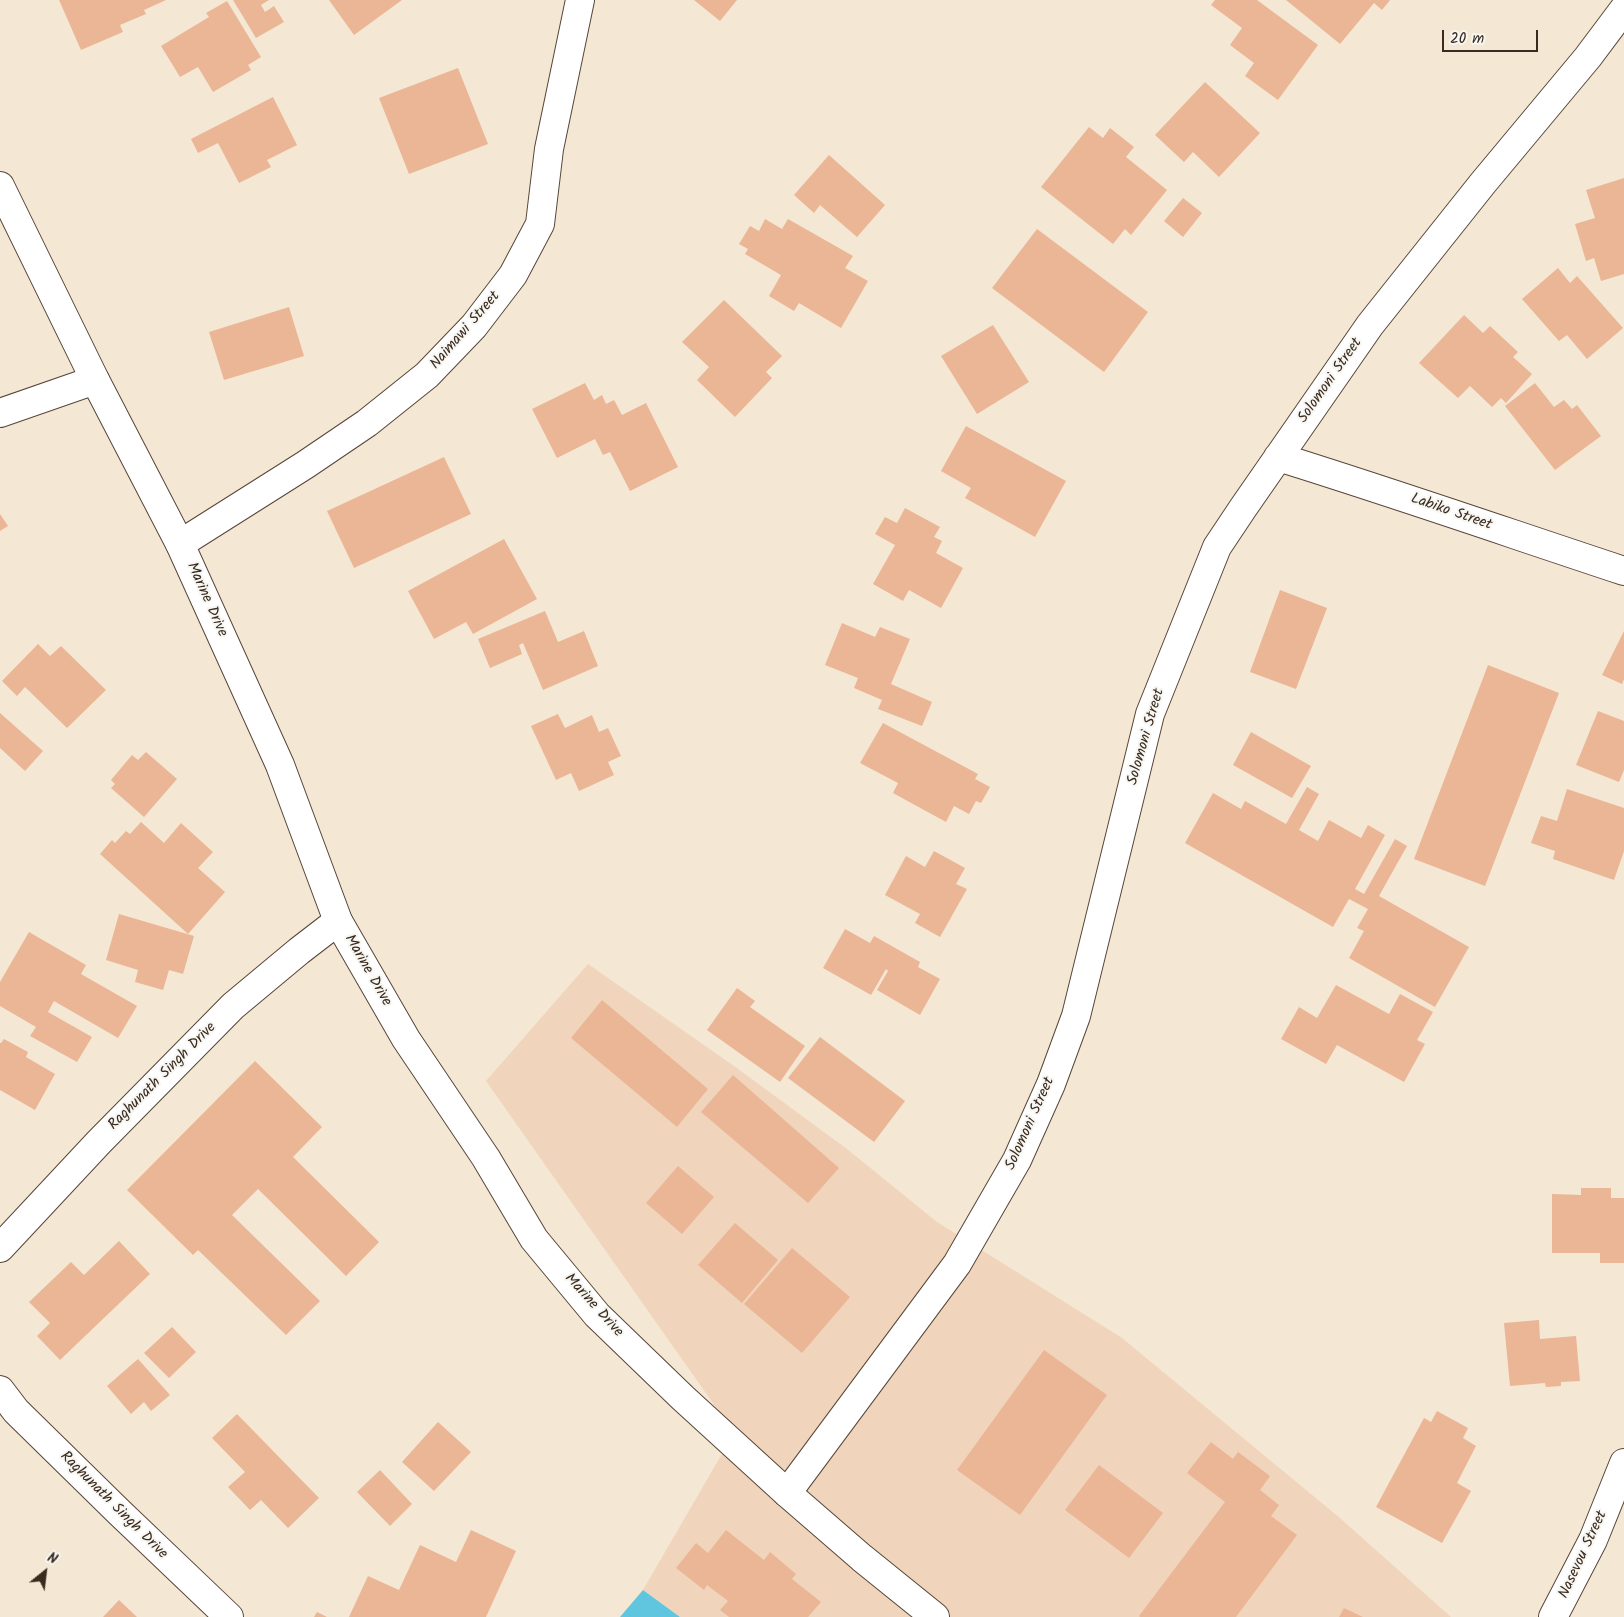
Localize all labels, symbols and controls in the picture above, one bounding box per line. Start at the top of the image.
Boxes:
scale bar [1444,20,1540,52]
text: 20 m [1450,27,1484,51]
street label: Naimawi Street [427,288,505,374]
street label: Solomoni Street [1295,335,1367,427]
street label: Labiko Street [1408,491,1494,535]
street label: Marine Drive [182,560,230,640]
street label: Solomoni Street [1125,687,1169,787]
street label: Marine Drive [339,932,395,1010]
street label: Raghunath Singh Drive [105,1019,221,1135]
street label: Solomoni Street [1003,1075,1059,1173]
street label: Marine Drive [560,1270,626,1342]
street label: Raghunath Singh Drive [55,1448,171,1564]
street label: Nasevou Street [1556,1508,1612,1602]
north arrow [20,1547,70,1597]
text: N [43,1547,61,1571]

